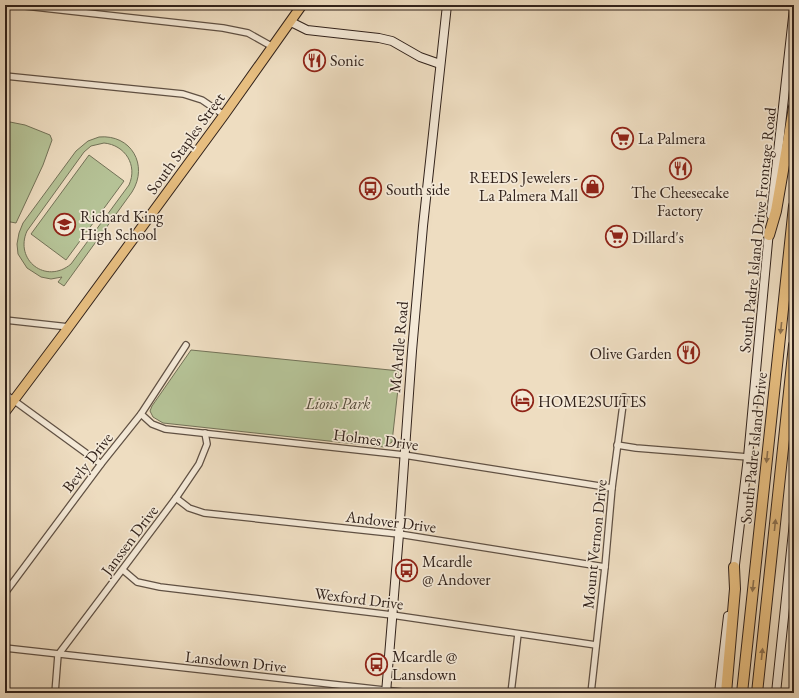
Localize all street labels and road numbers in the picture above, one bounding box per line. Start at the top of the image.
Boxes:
street label: South Staples Street [141,88,229,198]
street label: South Padre Island Drive Frontage Road [734,105,781,354]
street label: McArdle Road [384,299,413,394]
street label: South Padre Island Drive [735,371,772,525]
street label: Holmes Drive [332,424,420,455]
street label: Bevly Drive [57,428,117,497]
street label: Mount Vernon Drive [577,478,612,610]
street label: Janssen Drive [95,501,163,581]
street label: Andover Drive [344,505,437,537]
street label: Wexford Drive [313,583,405,614]
street label: Lansdown Drive [184,646,288,677]

